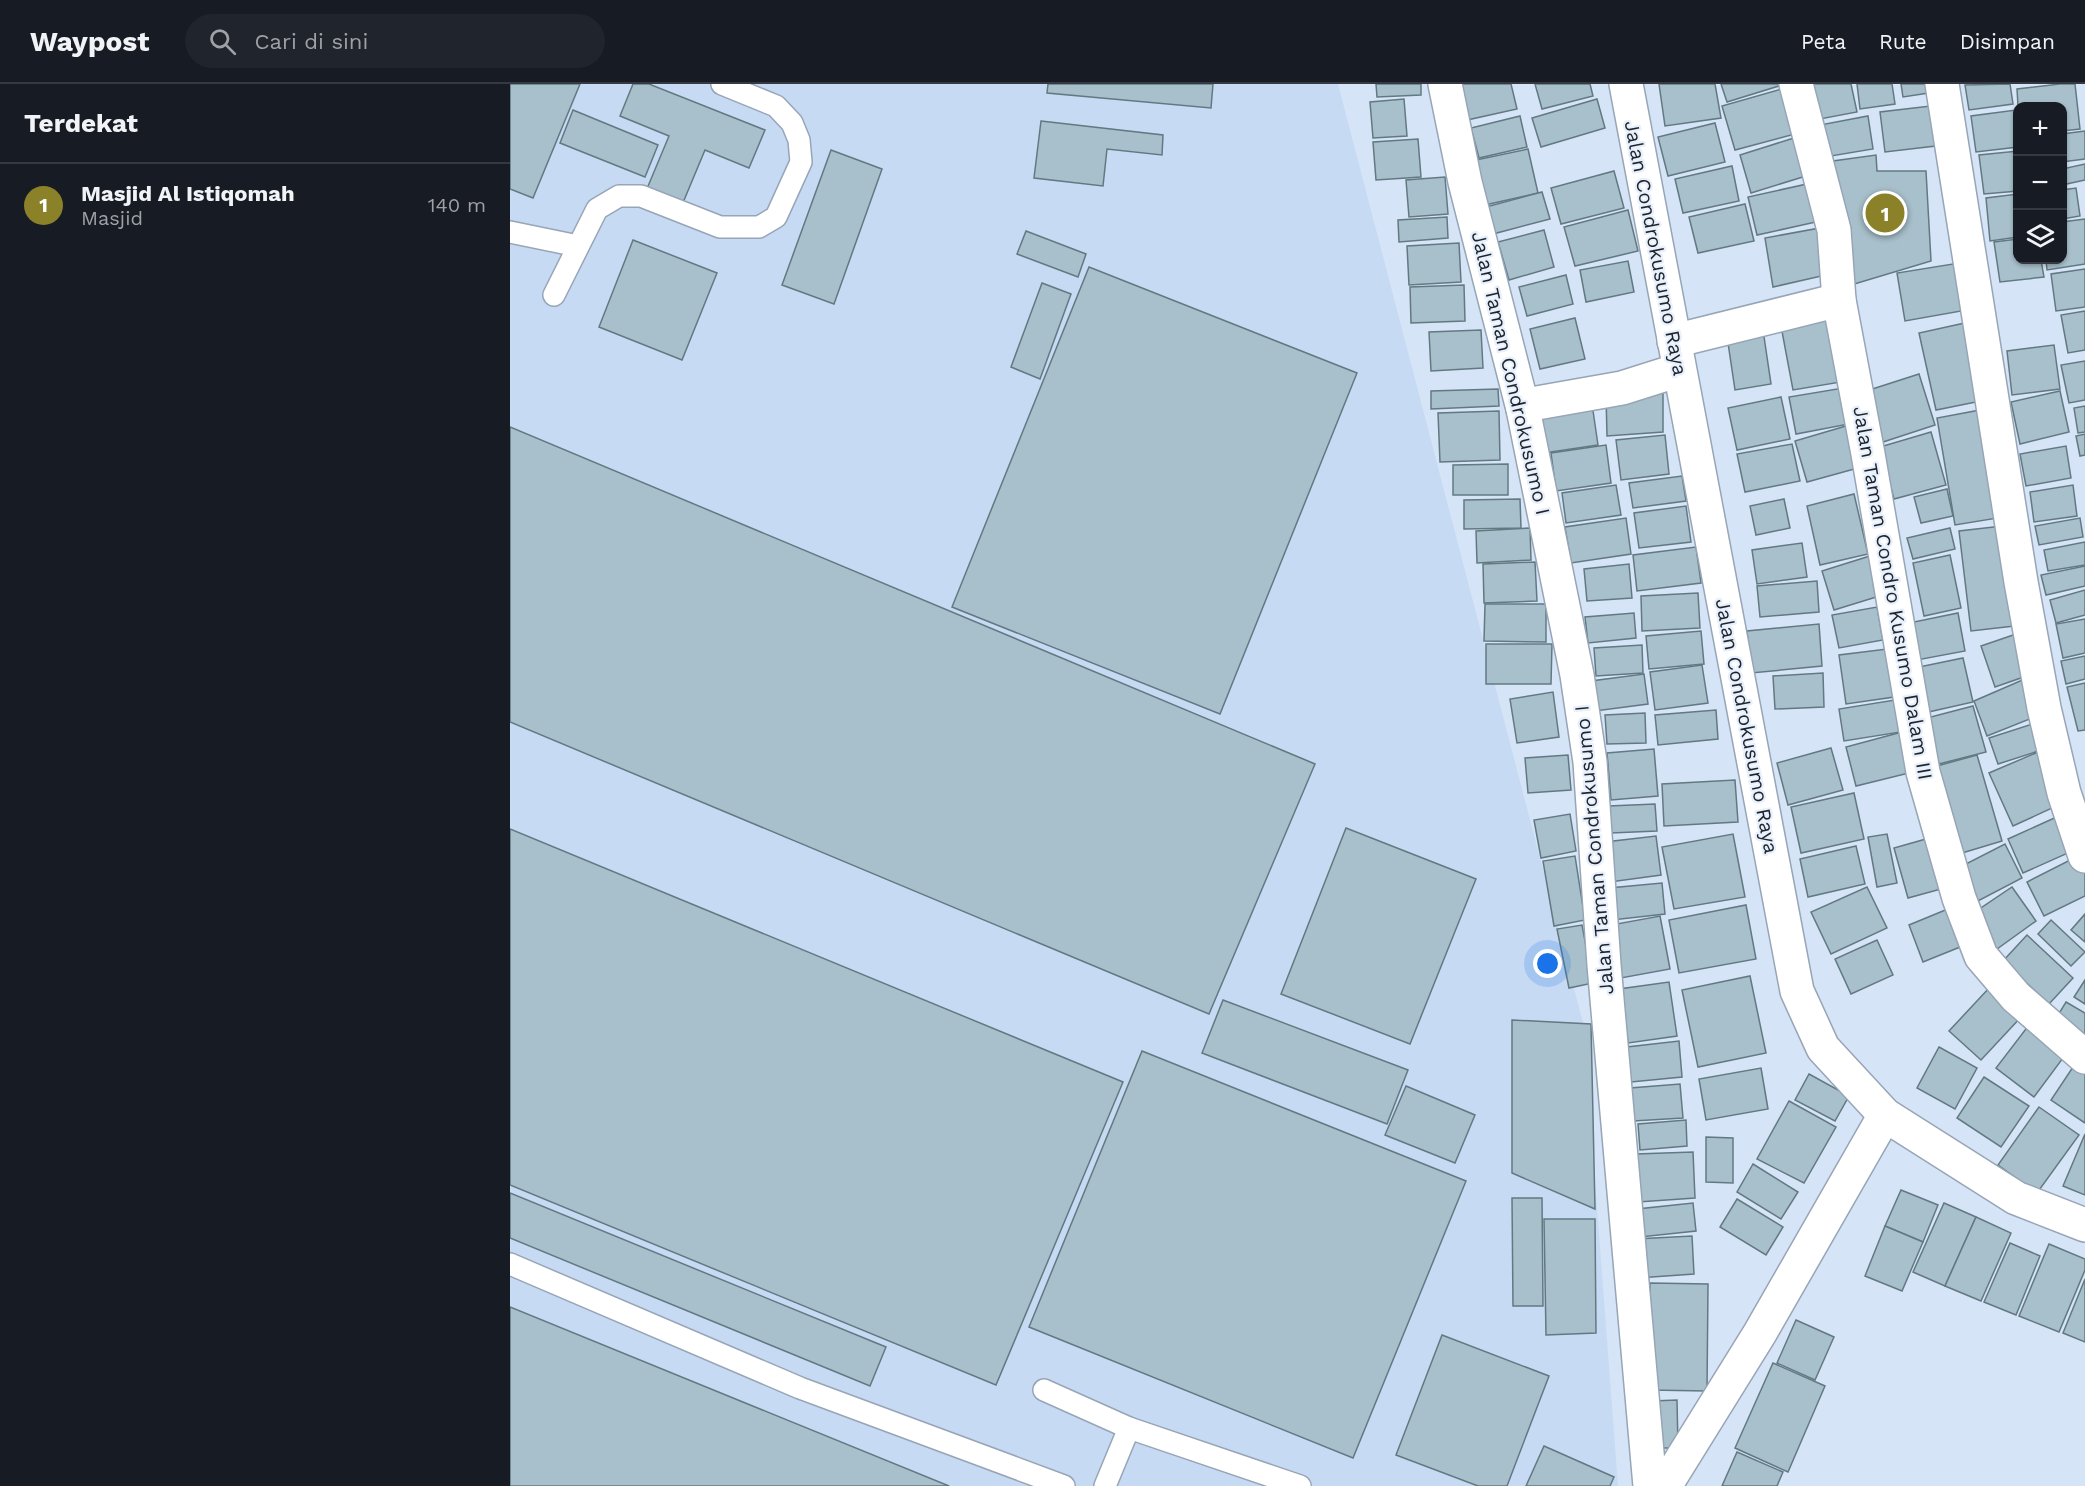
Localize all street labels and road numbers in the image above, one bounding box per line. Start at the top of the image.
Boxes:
street label: Jalan Condrokusumo Raya [1619,118,1693,378]
street label: Jalan Taman Condrokusumo I [1467,229,1555,517]
street label: Jalan Taman Condro Kusumo Dalam III [1848,404,1938,782]
street label: Jalan Condrokusumo Raya [1710,596,1784,856]
street label: Jalan Taman Condrokusumo I [1569,704,1619,996]

